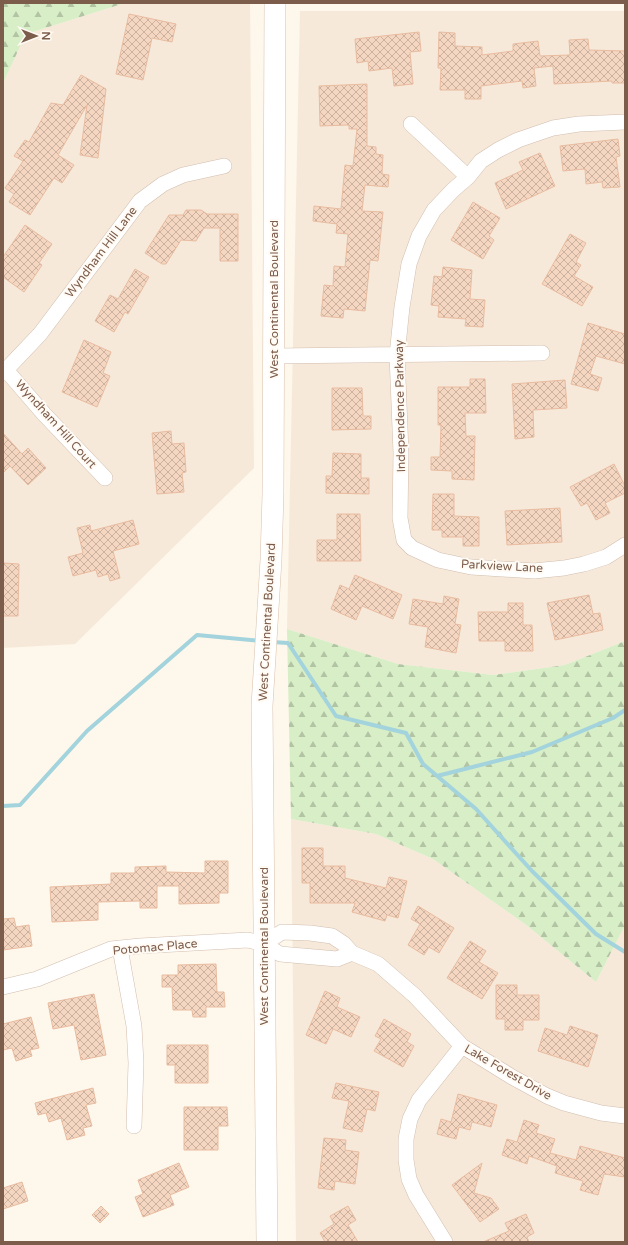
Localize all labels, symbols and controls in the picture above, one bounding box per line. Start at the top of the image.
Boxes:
north arrow [16,16,56,56]
text: N [39,32,52,40]
street label: Wyndham Hill Lane [62,204,140,300]
street label: West Continental Boulevard [267,220,281,378]
street label: Independence Parkway [392,339,408,472]
street label: Wyndham Hill Court [12,377,100,472]
street label: West Continental Boulevard [256,543,278,701]
street label: Parkview Lane [461,557,544,575]
street label: West Continental Boulevard [257,867,271,1025]
street label: Potomac Place [112,936,198,958]
street label: Lake Forest Drive [462,1041,554,1103]

